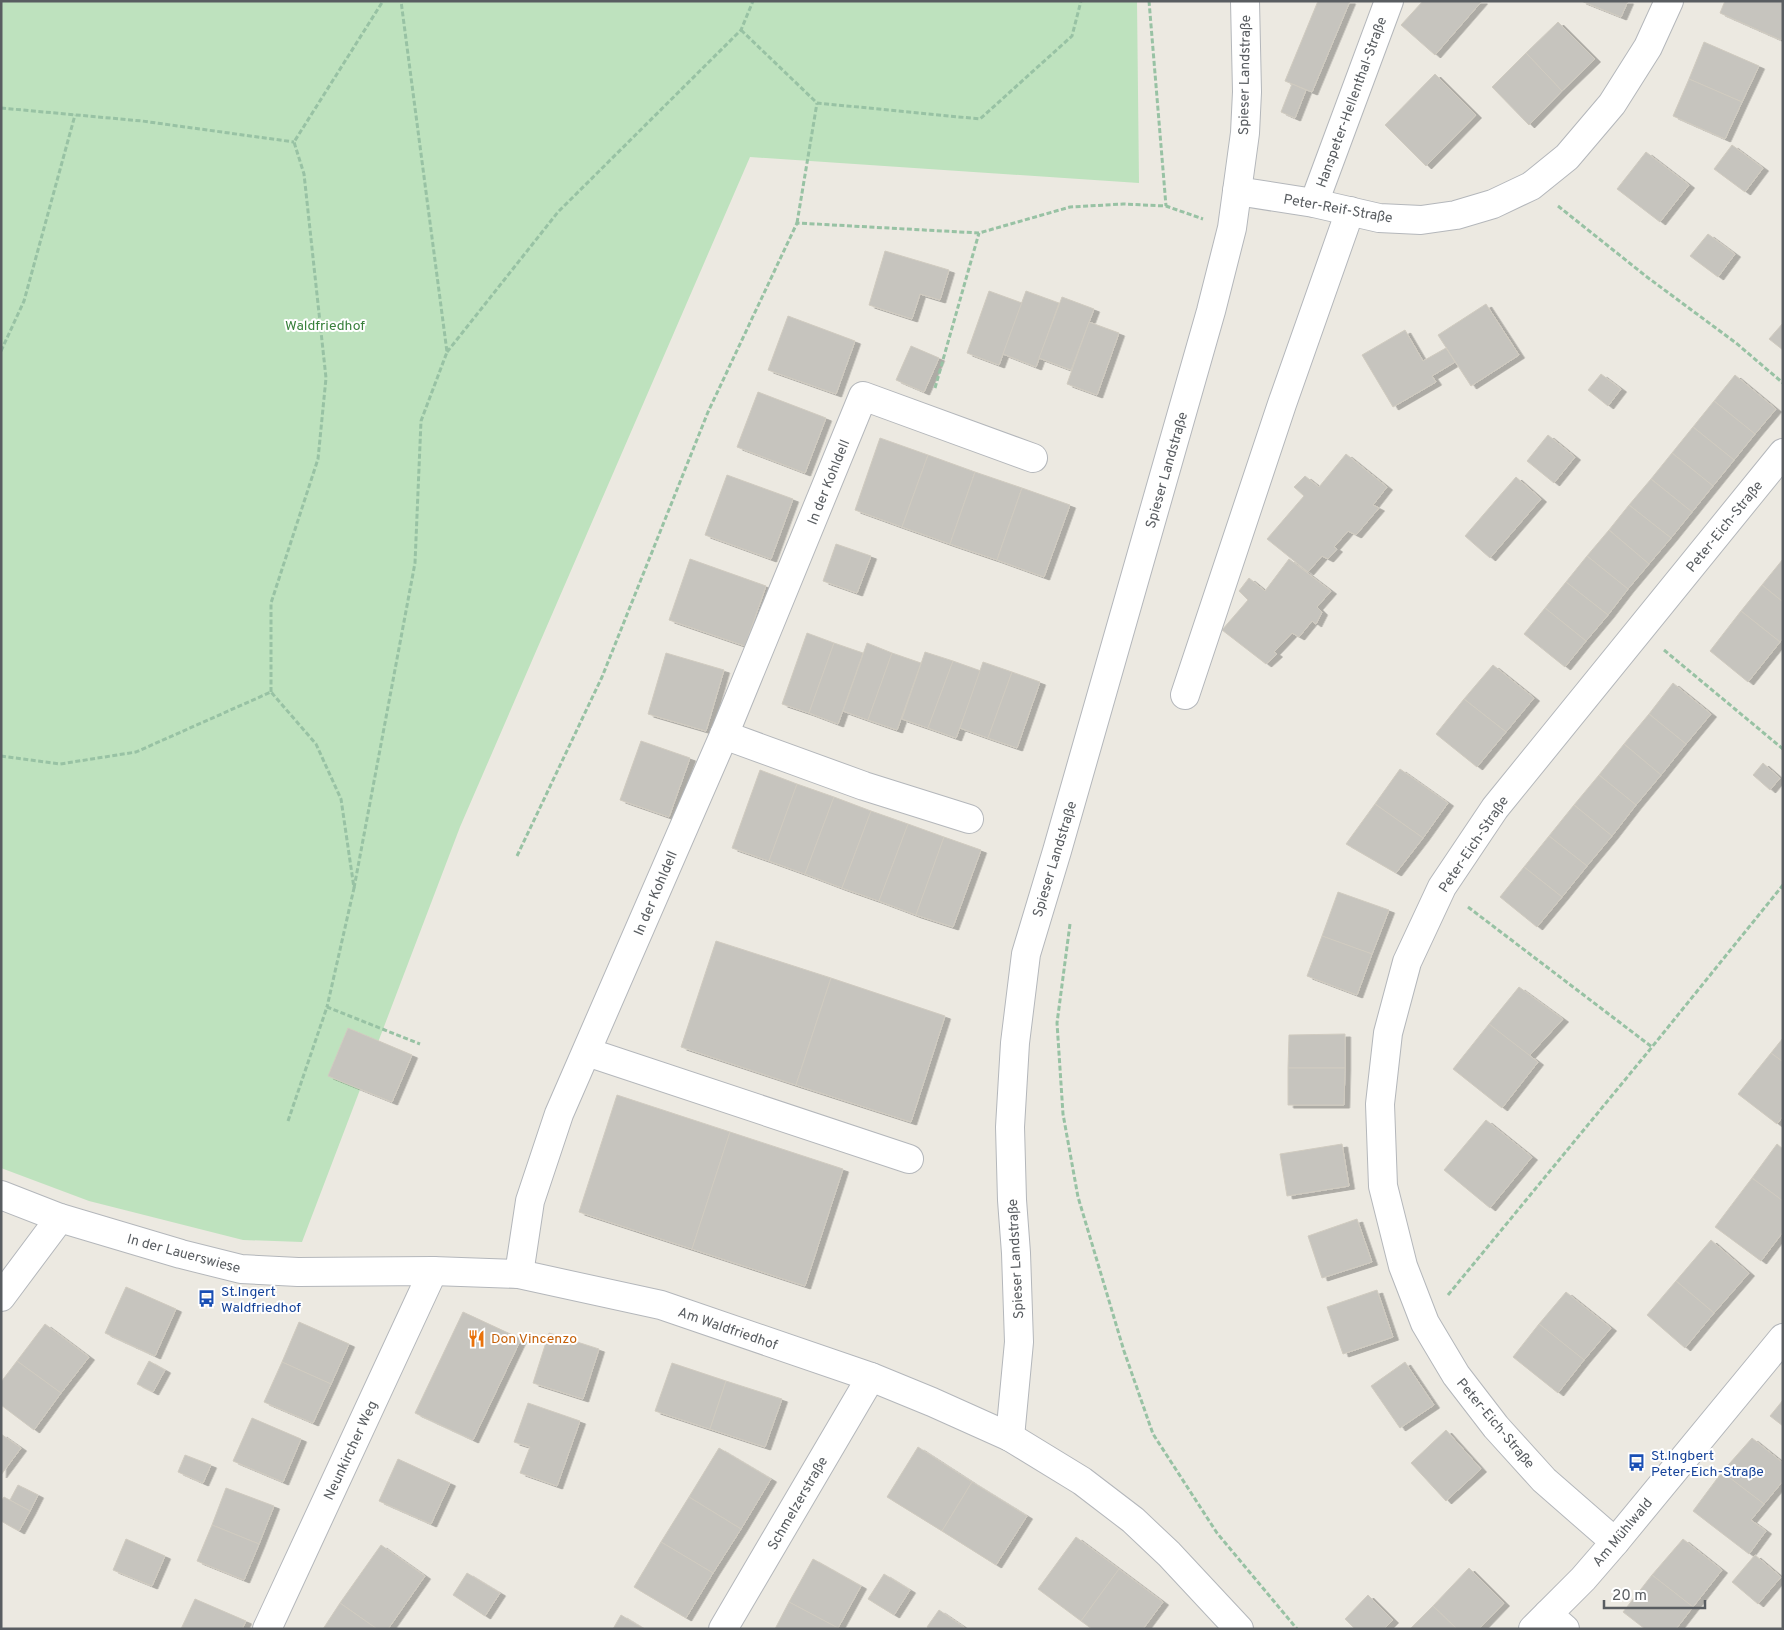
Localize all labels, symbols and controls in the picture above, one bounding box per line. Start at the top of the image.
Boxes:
street label: Spieser Landstraße [1236,15,1255,135]
street label: Hanspeter-Hellenthal-Straße [1314,15,1391,190]
street label: Peter-Reif-Straße [1282,192,1394,227]
park label: Waldfriedhof [285,318,365,335]
street label: Spieser Landstraße [1143,410,1192,531]
street label: In der Kohldell [805,437,854,528]
street label: Peter-Eich-Straße [1683,478,1767,576]
street label: Peter-Eich-Straße [1436,793,1513,896]
street label: Spieser Landstraße [1030,799,1081,919]
street label: In der Kohldell [631,849,682,939]
street label: Spieser Landstraße [1005,1198,1028,1319]
street label: In der Lauerswiese [125,1231,242,1278]
place label: St.Ingert Waldfriedhof [221,1284,301,1317]
bus stop icon: St.Ingert Waldfriedhof [197,1289,217,1309]
street label: Am Waldfriedhof [675,1304,780,1355]
restaurant icon: Don Vincenzo [467,1328,487,1348]
place label: Don Vincenzo [491,1331,577,1348]
street label: Peter-Eich-Straße [1452,1375,1538,1473]
street label: Neunkircher Weg [321,1398,382,1503]
place label: St.Ingbert Peter-Eich-Straße [1651,1448,1764,1481]
bus stop icon: St.Ingbert Peter-Eich-Straße [1627,1453,1647,1473]
street label: Schmelzerstraße [765,1454,832,1554]
street label: Am Mühlwald [1590,1495,1657,1571]
scale bar [1604,1578,1705,1610]
text: 20 m [1612,1587,1647,1606]

